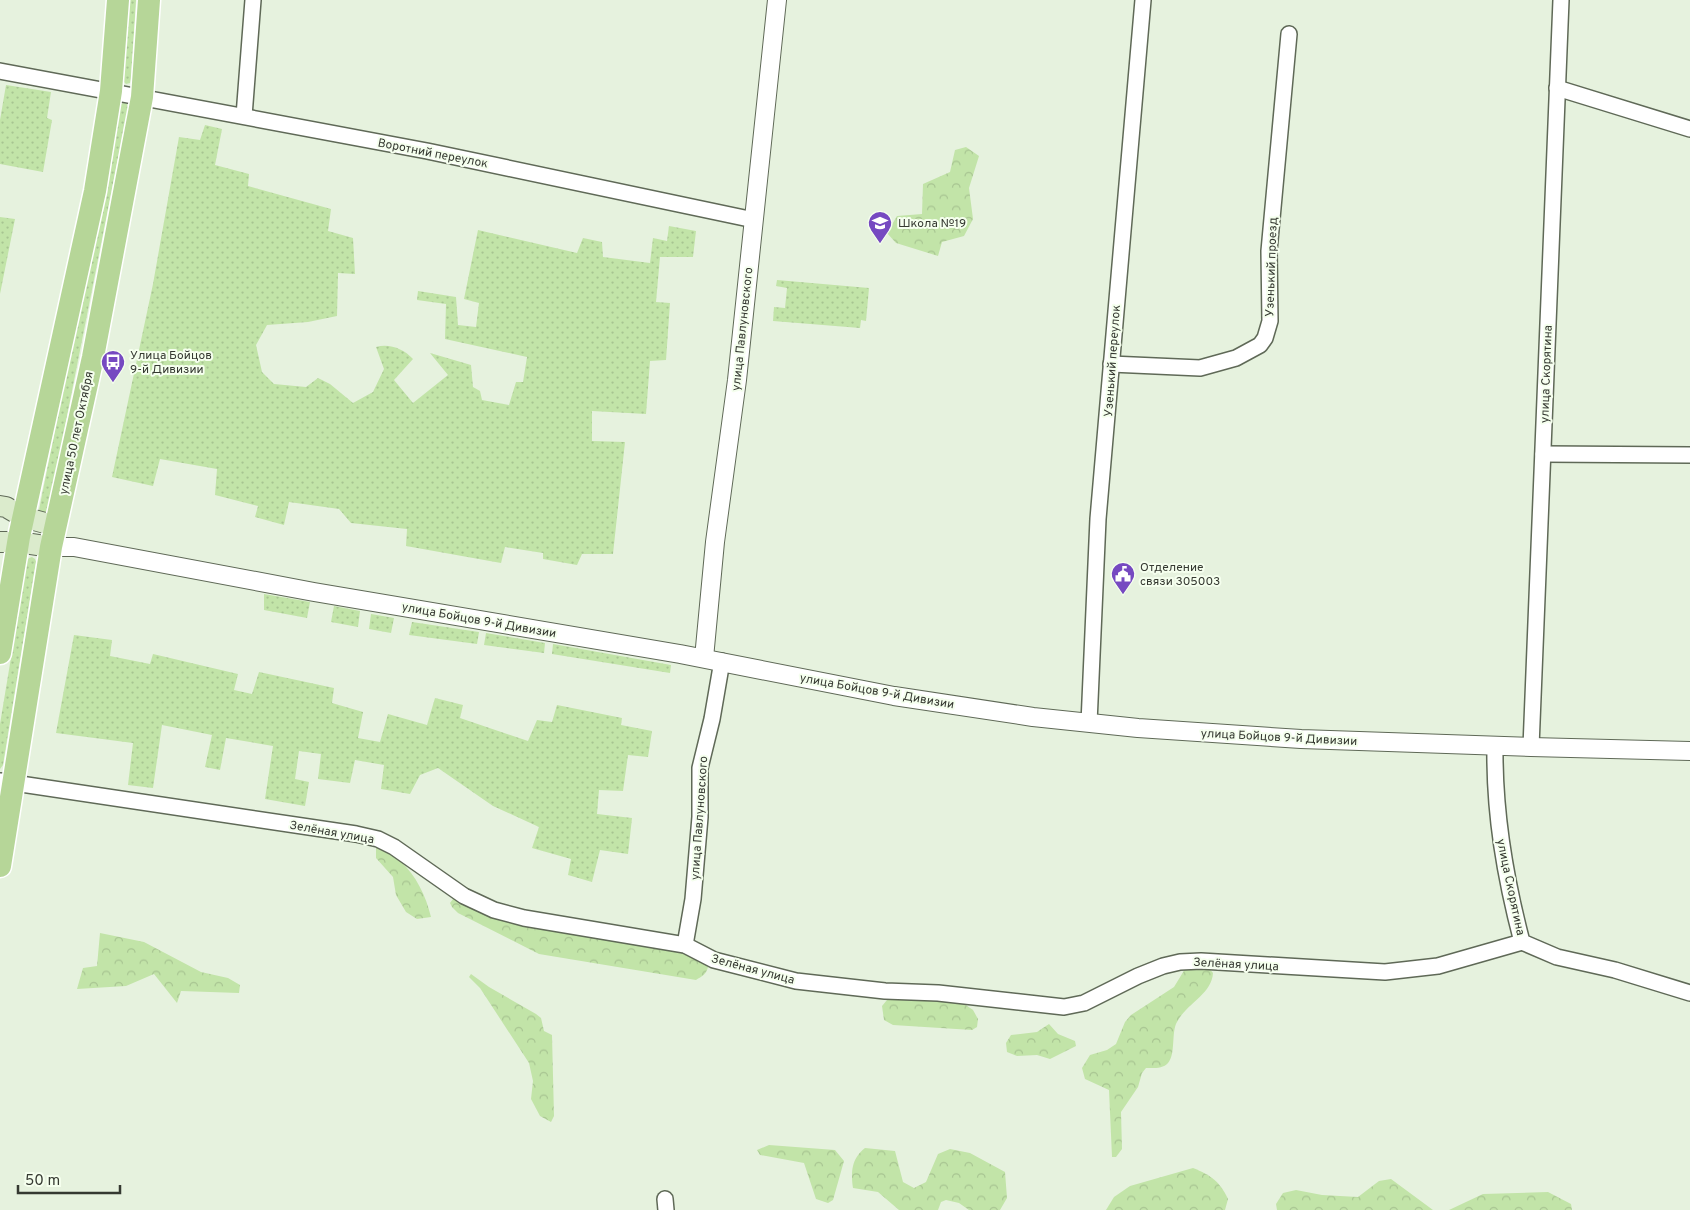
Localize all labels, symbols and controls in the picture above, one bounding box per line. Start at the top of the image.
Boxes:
street label: Воротний переулок [376,135,489,173]
school or university icon: Школа №19 [867,210,893,244]
place label: Школа №19 [898,216,966,232]
street label: Узенький проезд [1262,217,1282,317]
street label: улица Павлуновского [729,266,757,392]
street label: Узенький переулок [1101,304,1125,418]
street label: улица Скорятина [1537,325,1557,423]
place label: Улица Бойцов 9-й Дивизии [130,348,212,378]
bus stop icon: Улица Бойцов 9-й Дивизии [100,349,126,383]
street label: улица 50 лет Октября [56,370,98,496]
place label: Отделение связи 305003 [1140,560,1220,590]
public building icon: Отделение связи 305003 [1110,561,1136,595]
street label: улица Бойцов 9-й Дивизии [400,600,557,642]
street label: улица Бойцов 9-й Дивизии [798,671,955,713]
street label: улица Бойцов 9-й Дивизии [1200,726,1358,750]
street label: улица Павлуновского [688,755,712,881]
street label: Зелёная улица [288,818,375,848]
street label: улица Скорятина [1492,838,1528,937]
street label: Зелёная улица [709,951,796,989]
street label: Зелёная улица [1193,955,1279,975]
scale bar [18,1162,120,1194]
text: 50 m [25,1172,60,1191]

